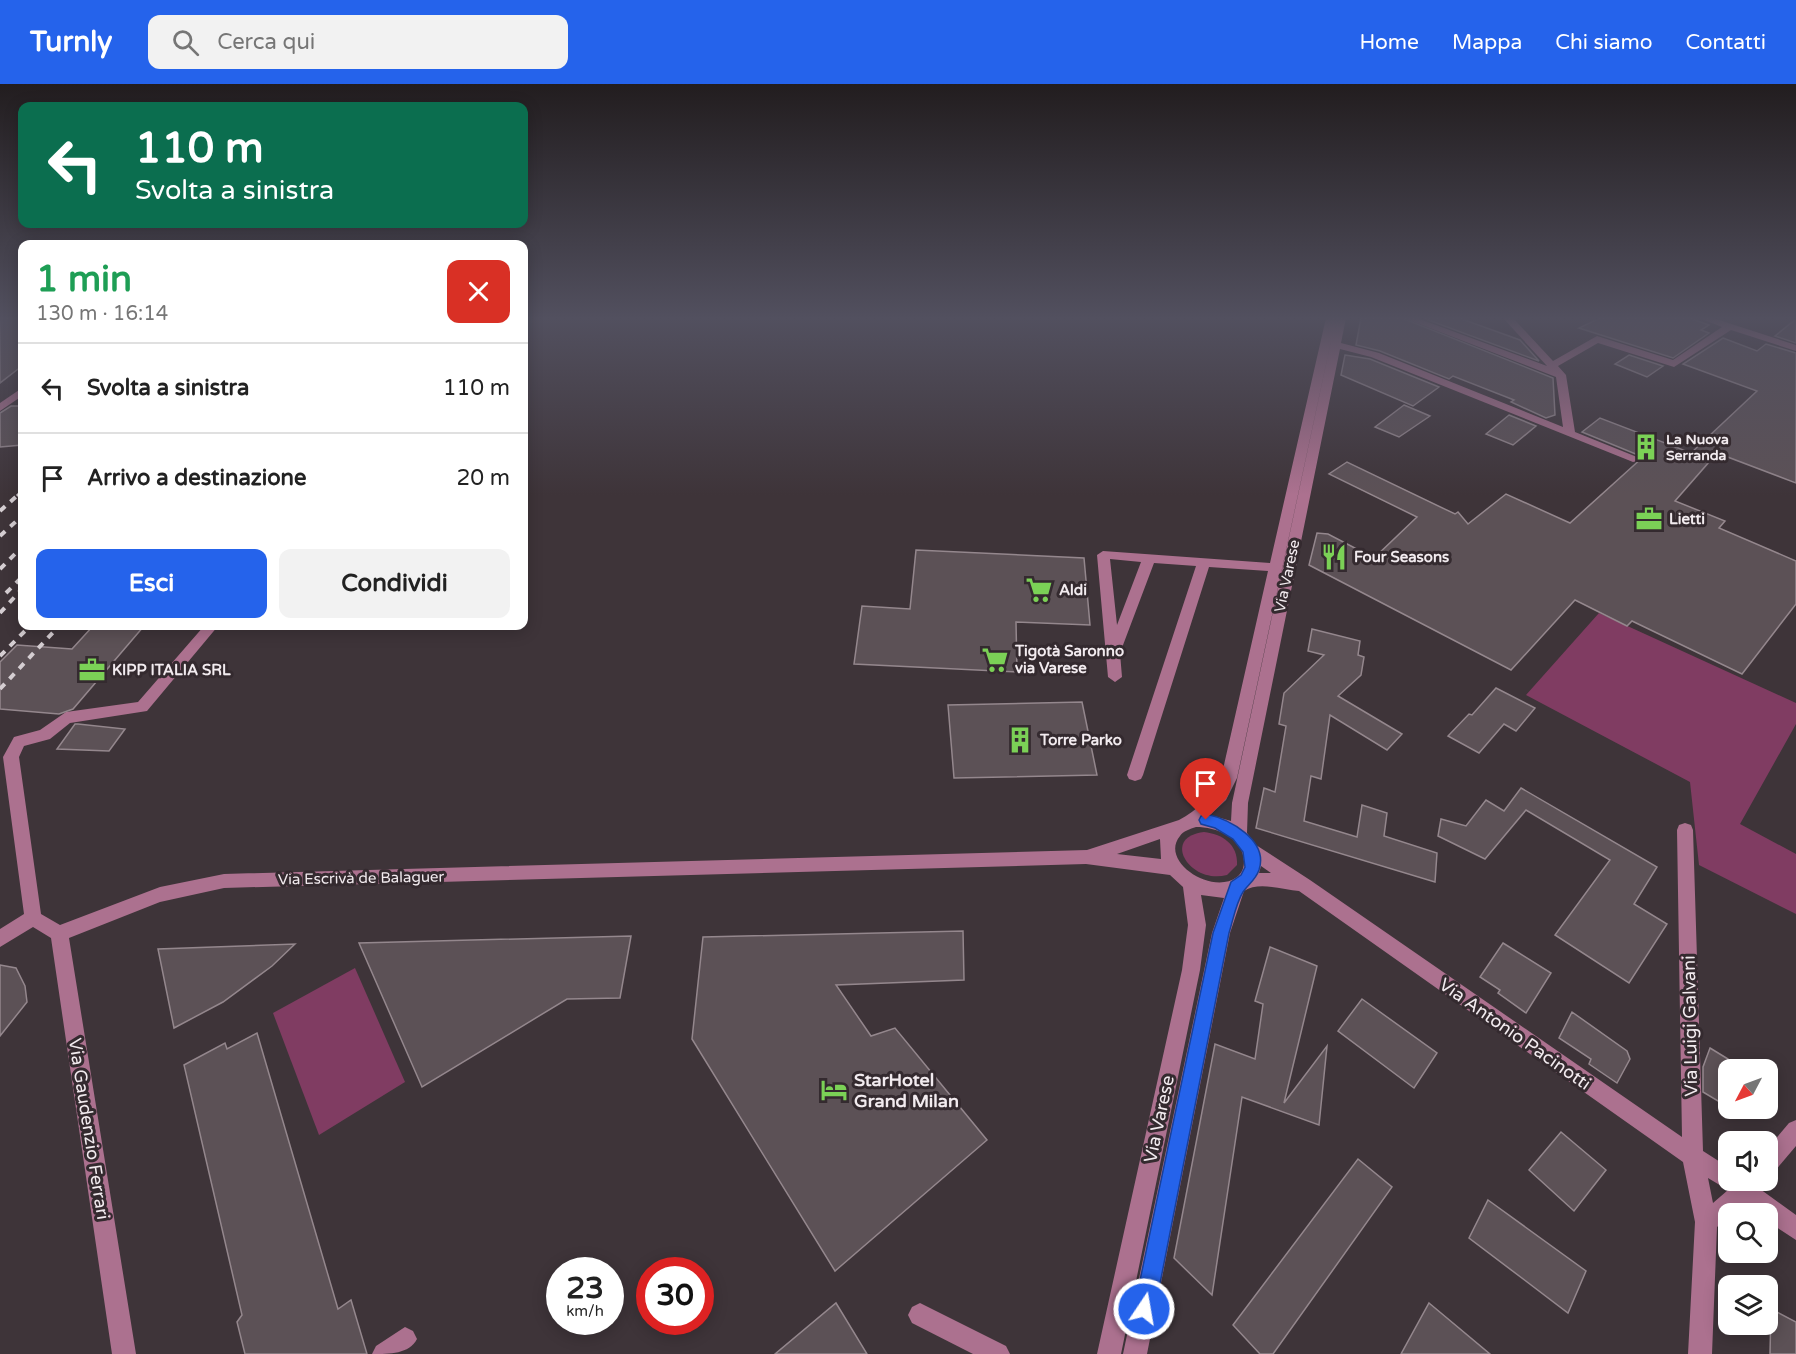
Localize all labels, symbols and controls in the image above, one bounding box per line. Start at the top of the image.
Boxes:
search box [148,15,568,69]
text: Turnly [30,25,112,59]
icon: search [169,26,202,59]
text: Cerca qui [217,29,315,55]
text: Home [1359,30,1419,55]
text: Mappa [1452,30,1522,55]
text: Chi siamo [1555,30,1653,55]
text: Contatti [1686,30,1766,55]
text: 110 m [135,123,264,174]
icon: left [36,126,114,204]
text: Svolta a sinistra [135,174,334,207]
text: 1 min [36,258,132,301]
button: close [447,260,510,323]
text: 130 m · 16:14 [36,302,168,326]
icon: left [36,372,69,405]
text: Svolta a sinistra [87,375,249,401]
text: 110 m [443,375,510,401]
place label: La Nuova Serranda [1666,431,1729,464]
building icon: La Nuova Serranda [1631,432,1661,462]
icon: arrive [36,462,69,495]
text: Arrivo a destinazione [87,465,306,491]
text: 20 m [456,465,510,491]
office icon: Lietti [1634,504,1664,534]
place label: Lietti [1669,510,1705,528]
street label: Via Varese [1270,538,1304,614]
restaurant icon: Four Seasons [1319,542,1349,572]
place label: Four Seasons [1354,548,1449,566]
button: Esci [36,549,267,618]
button: Condividi [279,549,510,618]
supermarket icon: Aldi [1024,575,1054,605]
place label: Aldi [1059,581,1087,599]
place label: Tigotà Saronno via Varese [1014,642,1124,677]
supermarket icon: Tigotà Saronno via Varese [980,645,1010,675]
office icon: KIPP ITALIA SRL [77,655,107,685]
place label: KIPP ITALIA SRL [112,661,231,679]
building icon: Torre Parko [1005,725,1035,755]
place label: Torre Parko [1039,731,1122,749]
pin [1180,758,1231,820]
icon: arrive [1189,767,1222,800]
street label: Via Escrivà de Balaguer [278,868,445,888]
street label: Via Luigi Galvani [1678,955,1702,1097]
street label: Via Antonio Pacinotti [1435,973,1595,1095]
street label: Via Gaudenzio Ferrari [64,1037,114,1221]
north arrow [1718,1059,1778,1119]
map controls [1718,1059,1778,1335]
place label: StarHotel Grand Milan [854,1069,959,1112]
street label: Via Varese [1139,1073,1179,1165]
hotel icon: StarHotel Grand Milan [819,1075,849,1105]
button: sound [1718,1131,1778,1191]
button: search [1718,1203,1778,1263]
speed limit sign: 30 [636,1257,714,1335]
text: 23 [566,1270,604,1307]
button: layers [1718,1275,1778,1335]
position arrow [1112,1277,1176,1341]
text: km/h [566,1302,604,1320]

